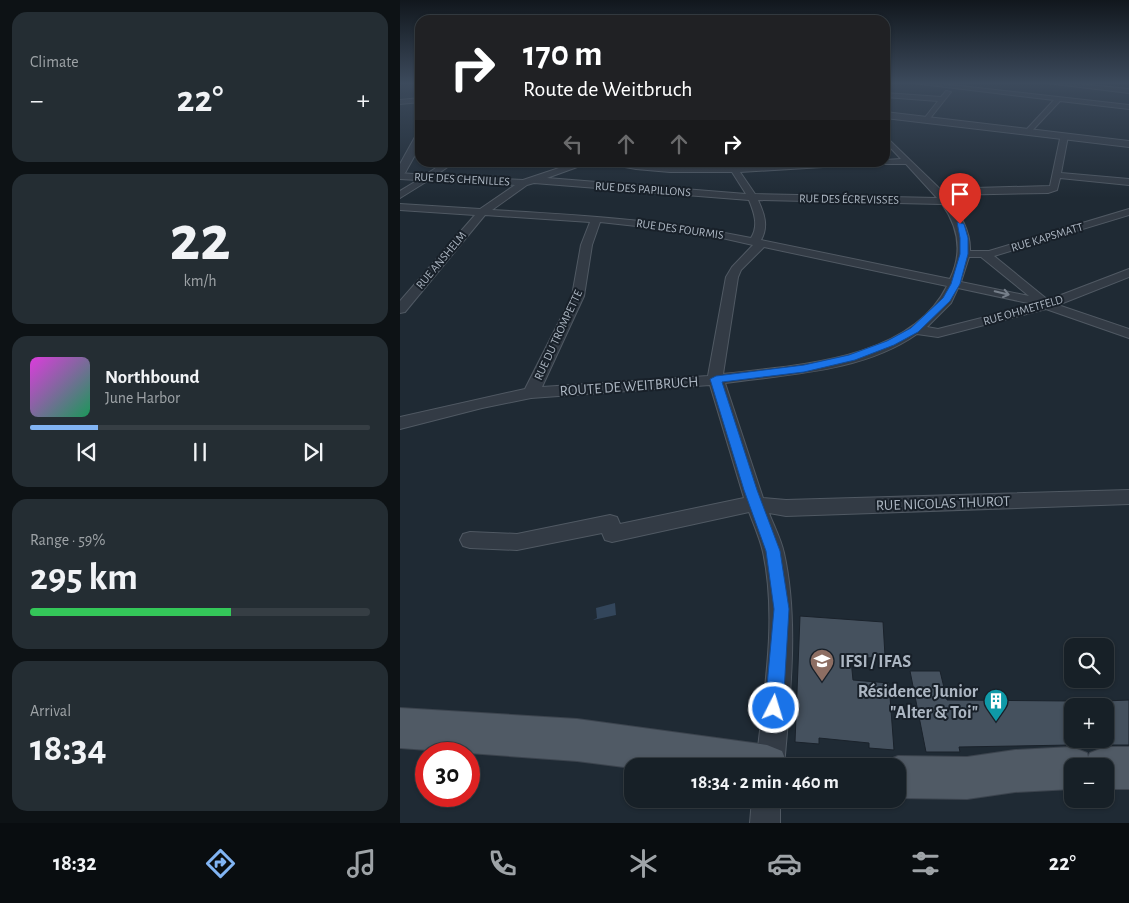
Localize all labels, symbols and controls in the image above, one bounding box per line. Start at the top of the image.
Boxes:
icon: right [440,35,505,100]
text: 170 m [523,37,603,72]
text: Climate [30,54,79,70]
text: Route de Weitbruch [523,78,693,100]
text: 22° [177,81,223,119]
text: − [30,87,43,115]
text: + [357,87,370,115]
icon: left [559,130,587,158]
icon: ahead [612,130,640,158]
icon: ahead [665,130,693,158]
icon: right [718,130,746,158]
street label: RUE DES CHENILLES [414,170,511,188]
pin [939,173,981,224]
street label: RUE DES PAPILLONS [595,180,692,198]
icon: arrive [946,180,974,208]
street label: RUE DES ÉCREVISSES [799,191,899,206]
text: 22 [169,207,231,272]
street label: RUE DES FOURMIS [635,217,725,241]
street label: RUE KAPSMATT [1010,220,1085,254]
street label: RUE ANSHELM [414,229,468,291]
text: km/h [183,273,217,289]
street label: RUE DU TROMPETTE [532,288,584,382]
one-way arrow [993,289,1009,298]
street label: RUE OHMETFELD [982,293,1064,327]
text: Northbound [105,368,200,387]
street label: ROUTE DE WEITBRUCH [559,374,699,399]
text: June Harbor [105,390,180,406]
icon: previous [73,438,101,466]
icon: pause [186,438,214,466]
icon: next [299,438,327,466]
street label: RUE NICOLAS THUROT [876,494,1011,513]
text: Range · 59% [30,532,106,548]
text: 295 km [30,559,138,597]
map controls [1064,638,1114,808]
button: search [1064,638,1114,688]
school or university icon: IFSI / IFAS [809,648,835,682]
place label: IFSI / IFAS [840,653,911,671]
position arrow [747,681,799,733]
place label: Résidence Junior "Alter & Toi" [858,683,979,722]
building icon: Résidence Junior "Alter & Toi" [983,688,1009,722]
button: + [1064,698,1114,748]
text: Arrival [30,703,71,719]
text: 18:34 [30,730,107,768]
speed limit sign: 30 [415,742,480,807]
button: − [1064,758,1114,808]
text: 18:34 · 2 min · 460 m [691,773,839,792]
icon: directions [203,846,238,881]
icon: music [344,846,379,881]
icon: phone [485,846,520,881]
icon: climate [626,846,661,881]
icon: car [767,846,802,881]
icon: filters [908,846,943,881]
text: 18:32 [53,852,97,874]
text: 22° [1049,852,1076,874]

